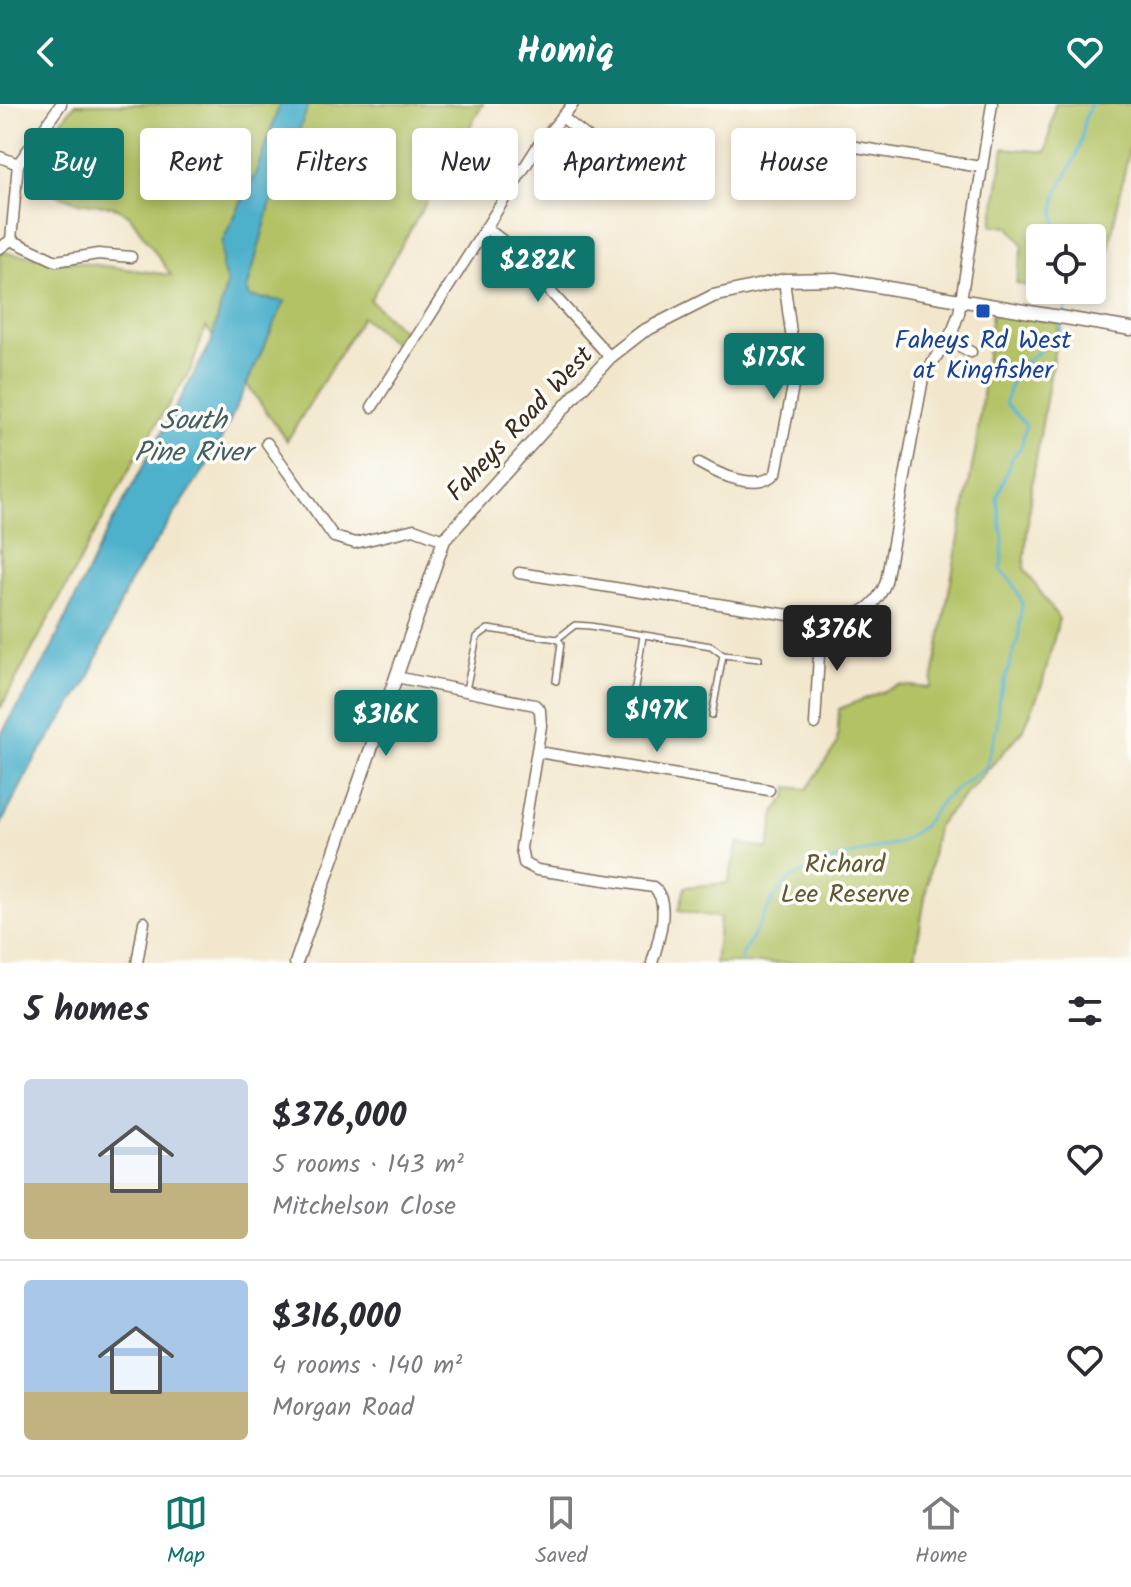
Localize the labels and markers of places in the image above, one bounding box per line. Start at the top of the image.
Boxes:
pin: $282K [482,236,594,304]
marker: Faheys Rd West at Kingfisher [974,302,992,320]
place label: Faheys Rd West at Kingfisher [895,320,1072,392]
pin: $175K [718,333,830,401]
pin: $376K [781,605,893,673]
pin: $197K [601,686,713,754]
pin: $316K [330,690,442,758]

